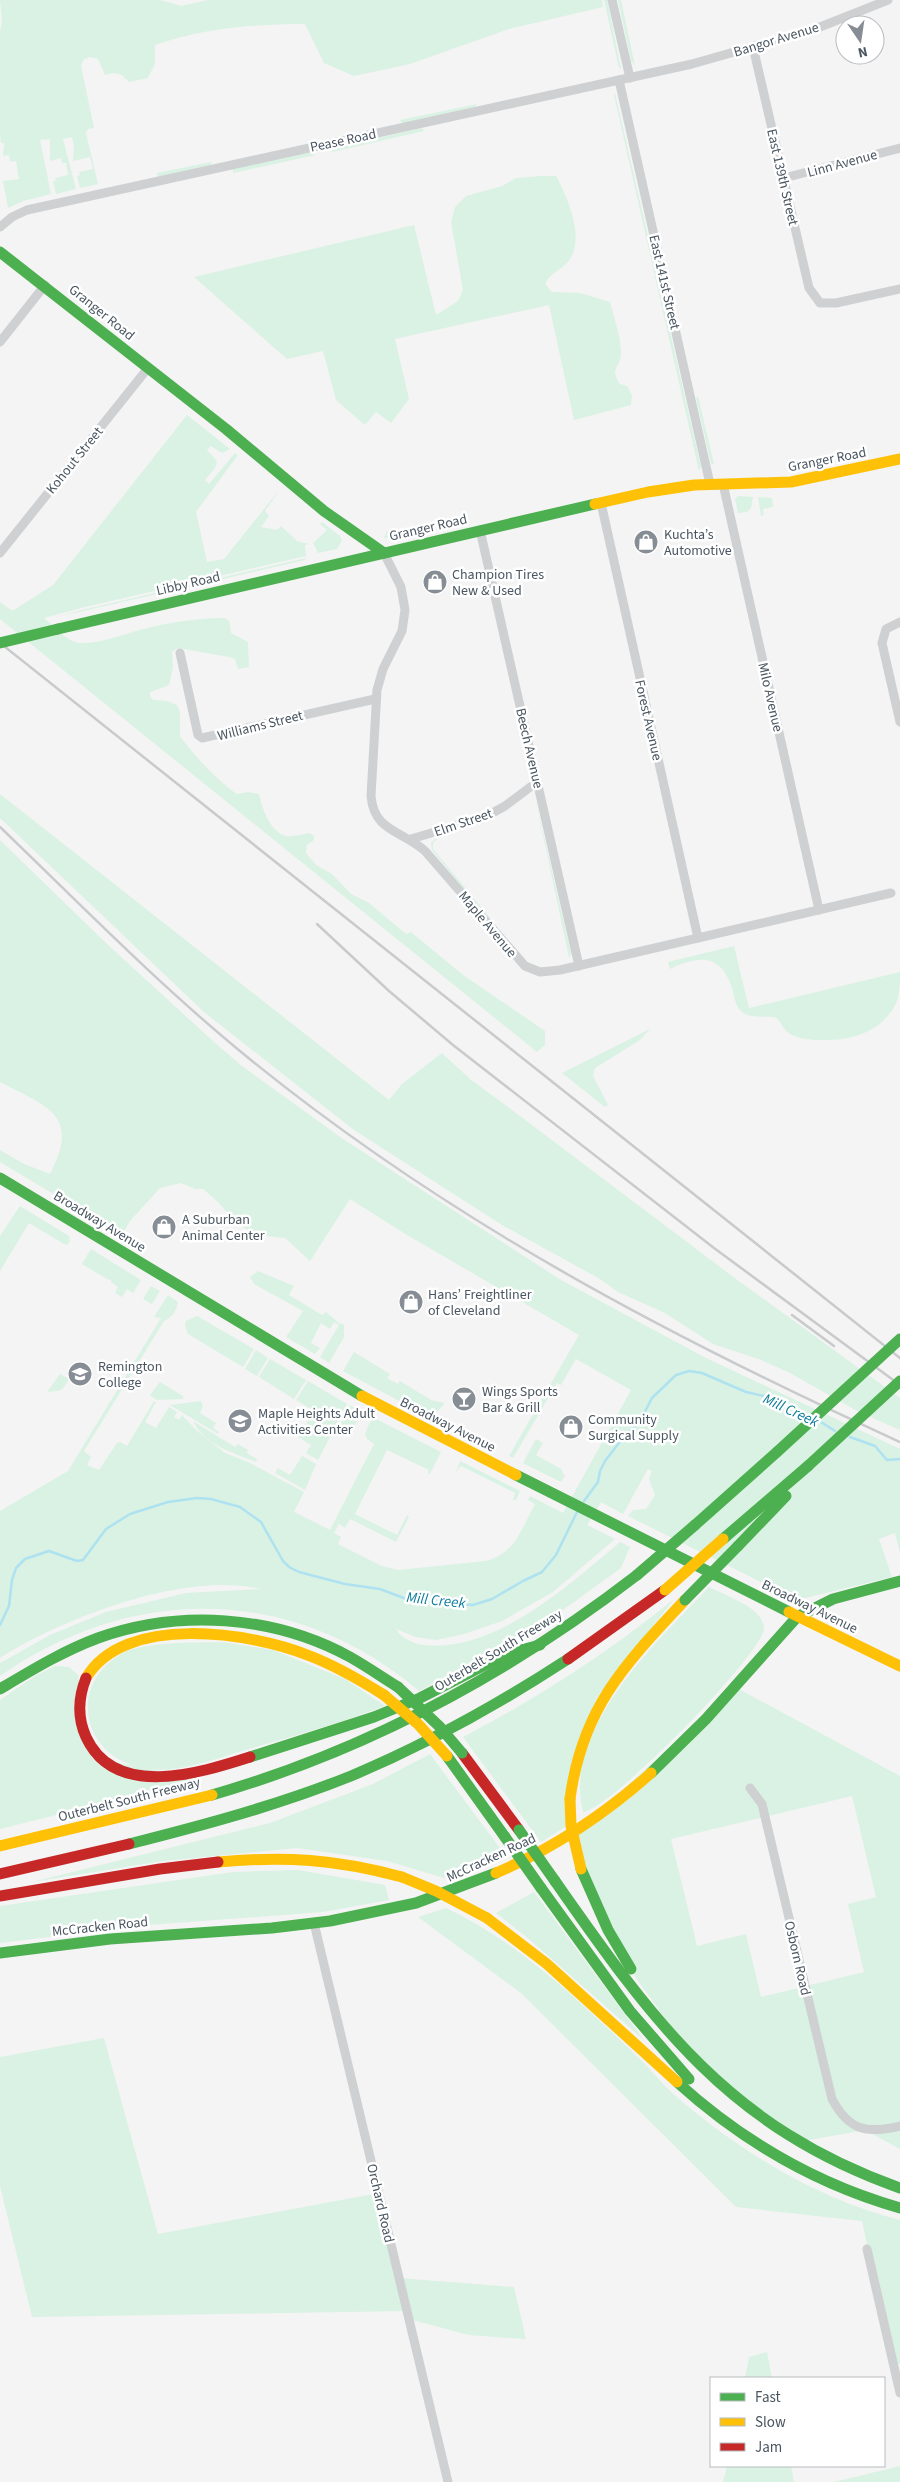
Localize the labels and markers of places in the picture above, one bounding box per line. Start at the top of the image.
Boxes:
place label: Kuchta’s Automotive [664,525,732,561]
shop icon: Kuchta’s Automotive [633,529,659,555]
place label: Champion Tires New & Used [452,565,544,601]
shop icon: Champion Tires New & Used [422,569,448,595]
place label: A Suburban Animal Center [182,1210,265,1246]
shop icon: A Suburban Animal Center [151,1214,177,1240]
place label: Hans’ Freightliner of Cleveland [428,1285,532,1321]
shop icon: Hans’ Freightliner of Cleveland [398,1289,424,1315]
place label: Remington College [98,1357,162,1393]
school or university icon: Remington College [67,1361,93,1387]
place label: Wings Sports Bar & Grill [482,1382,558,1418]
bar icon: Wings Sports Bar & Grill [451,1386,477,1412]
place label: Maple Heights Adult Activities Center [258,1404,375,1440]
school or university icon: Maple Heights Adult Activities Center [227,1408,253,1434]
place label: Community Surgical Supply [588,1410,679,1446]
shop icon: Community Surgical Supply [558,1414,584,1440]

